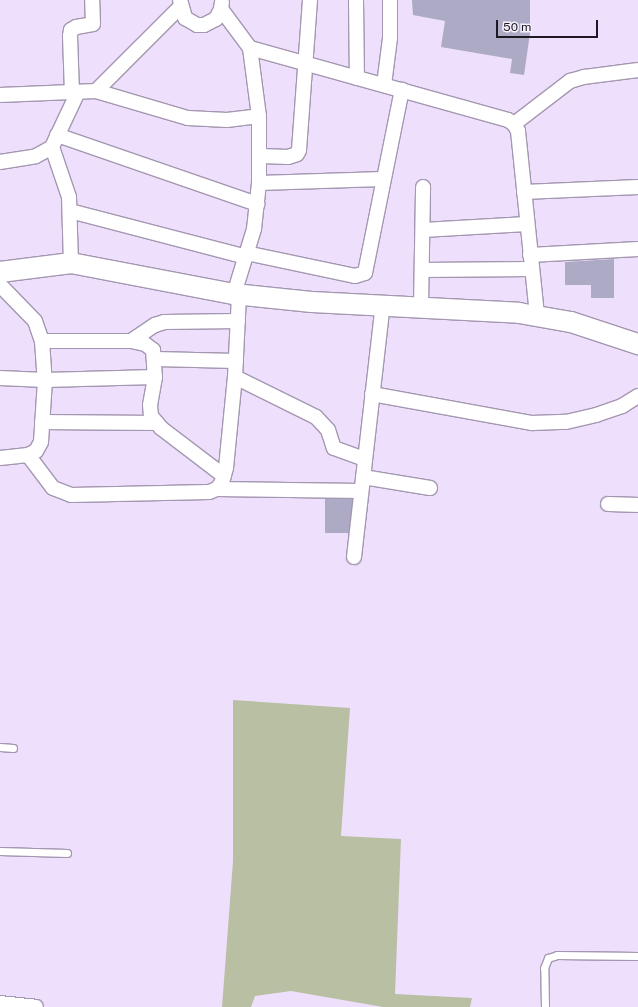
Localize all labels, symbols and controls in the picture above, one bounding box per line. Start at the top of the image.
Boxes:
scale bar [498,12,600,38]
text: 50 m [503,20,531,34]

